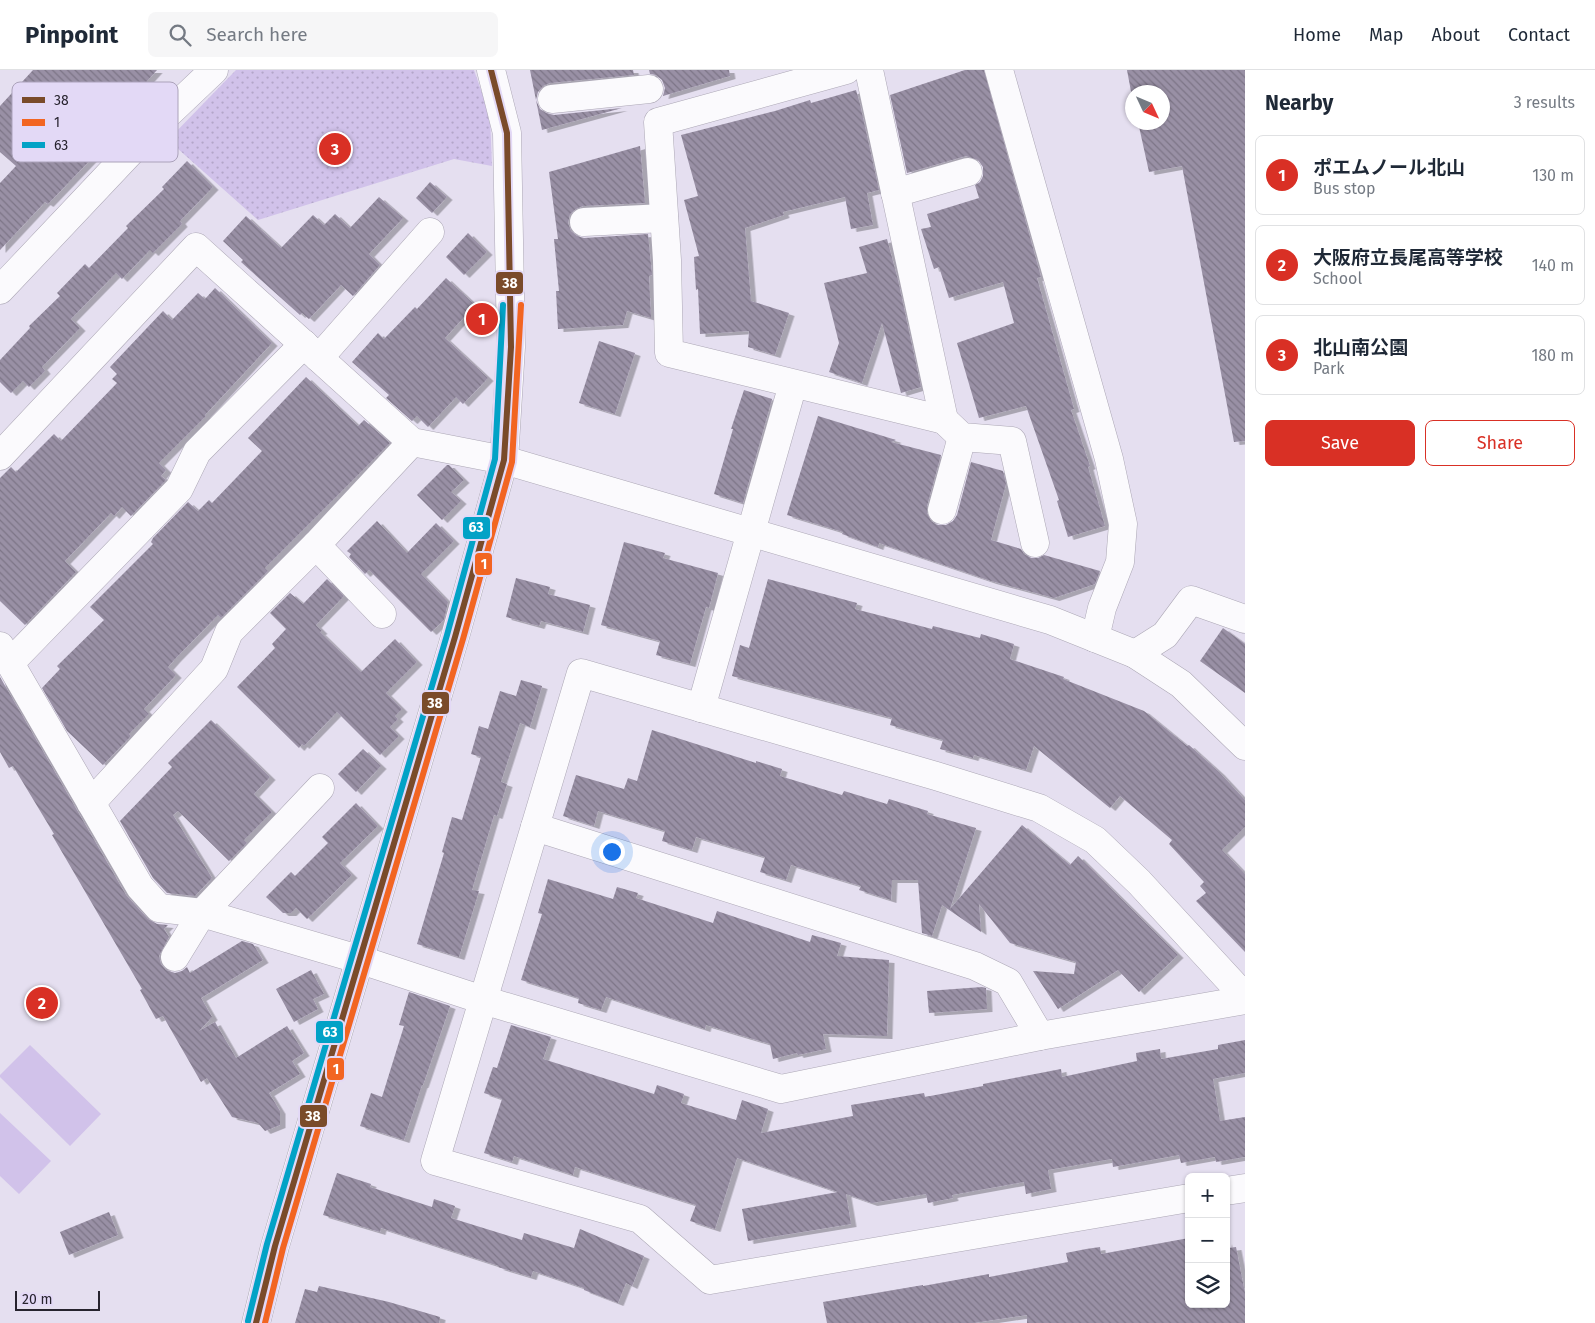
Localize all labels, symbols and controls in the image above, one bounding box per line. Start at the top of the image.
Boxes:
search box [148,12,498,57]
text: Pinpoint [25,21,118,49]
icon: search [166,21,194,49]
text: Search here [206,23,308,46]
text: Home [1293,24,1341,46]
text: Map [1369,24,1403,46]
text: About [1431,24,1480,46]
text: Contact [1508,24,1570,46]
legend [12,82,178,162]
north arrow [1125,85,1170,130]
text: Nearby [1265,90,1333,116]
text: 38 [54,92,69,109]
text: 3 results [1514,93,1575,112]
text: 1 [54,114,60,131]
pin: 3 [319,130,351,168]
text: 63 [54,137,68,154]
text: ポエムノール北山 [1313,156,1465,179]
text: 1 [1278,166,1286,185]
text: 130 m [1532,166,1574,185]
text: Bus stop [1313,179,1376,198]
text: 大阪府立長尾高等学校 [1313,246,1503,269]
text: 2 [1278,256,1286,275]
text: 140 m [1532,256,1574,275]
text: School [1313,269,1362,288]
line badge: 38 [495,271,524,295]
text: 38 [501,275,518,292]
pin: 1 [466,300,498,338]
text: 北山南公園 [1313,336,1408,359]
text: 3 [1278,346,1286,365]
text: 180 m [1531,346,1574,365]
text: Park [1313,359,1345,378]
button: Save [1265,420,1415,466]
button: Share [1425,420,1575,466]
line badge: 63 [462,516,491,540]
text: 63 [468,519,484,536]
line badge: 1 [474,552,493,576]
text: 1 [481,556,487,573]
line badge: 38 [421,691,450,715]
text: 38 [426,695,443,712]
your location [599,839,625,865]
pin: 2 [26,984,58,1022]
line badge: 63 [315,1020,344,1044]
text: 63 [322,1024,338,1041]
line badge: 1 [326,1057,345,1081]
text: 1 [333,1061,339,1078]
line badge: 38 [299,1104,328,1128]
text: 38 [304,1108,321,1125]
map controls [1185,1173,1230,1308]
button: + [1185,1173,1230,1218]
button: − [1185,1218,1230,1263]
button: layers [1185,1263,1230,1308]
scale bar [15,1288,100,1311]
text: 20 m [22,1291,52,1308]

